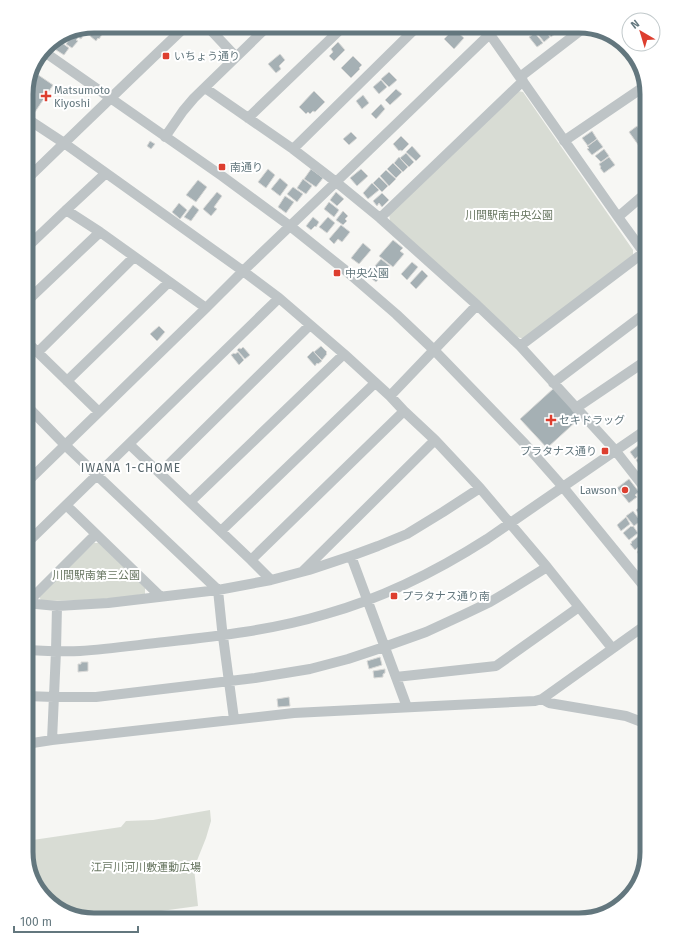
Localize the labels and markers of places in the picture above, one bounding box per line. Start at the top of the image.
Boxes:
place label: いちょう通り [174,50,240,63]
marker: いちょう通り [161,51,171,61]
place label: Matsumoto Kiyoshi [54,84,110,110]
marker: Matsumoto Kiyoshi [41,91,51,101]
place label: 南通り [230,161,263,174]
marker: 南通り [217,162,227,172]
place label: 中央公園 [345,267,389,280]
marker: 中央公園 [332,268,342,278]
place label: セキドラッグ [559,414,625,427]
marker: セキドラッグ [546,415,556,425]
place label: プラタナス通り [520,445,597,458]
marker: プラタナス通り [600,446,610,456]
place label: Lawson [580,484,617,497]
marker: Lawson [620,485,630,495]
place label: プラタナス通り南 [402,590,490,603]
marker: プラタナス通り南 [389,591,399,601]

